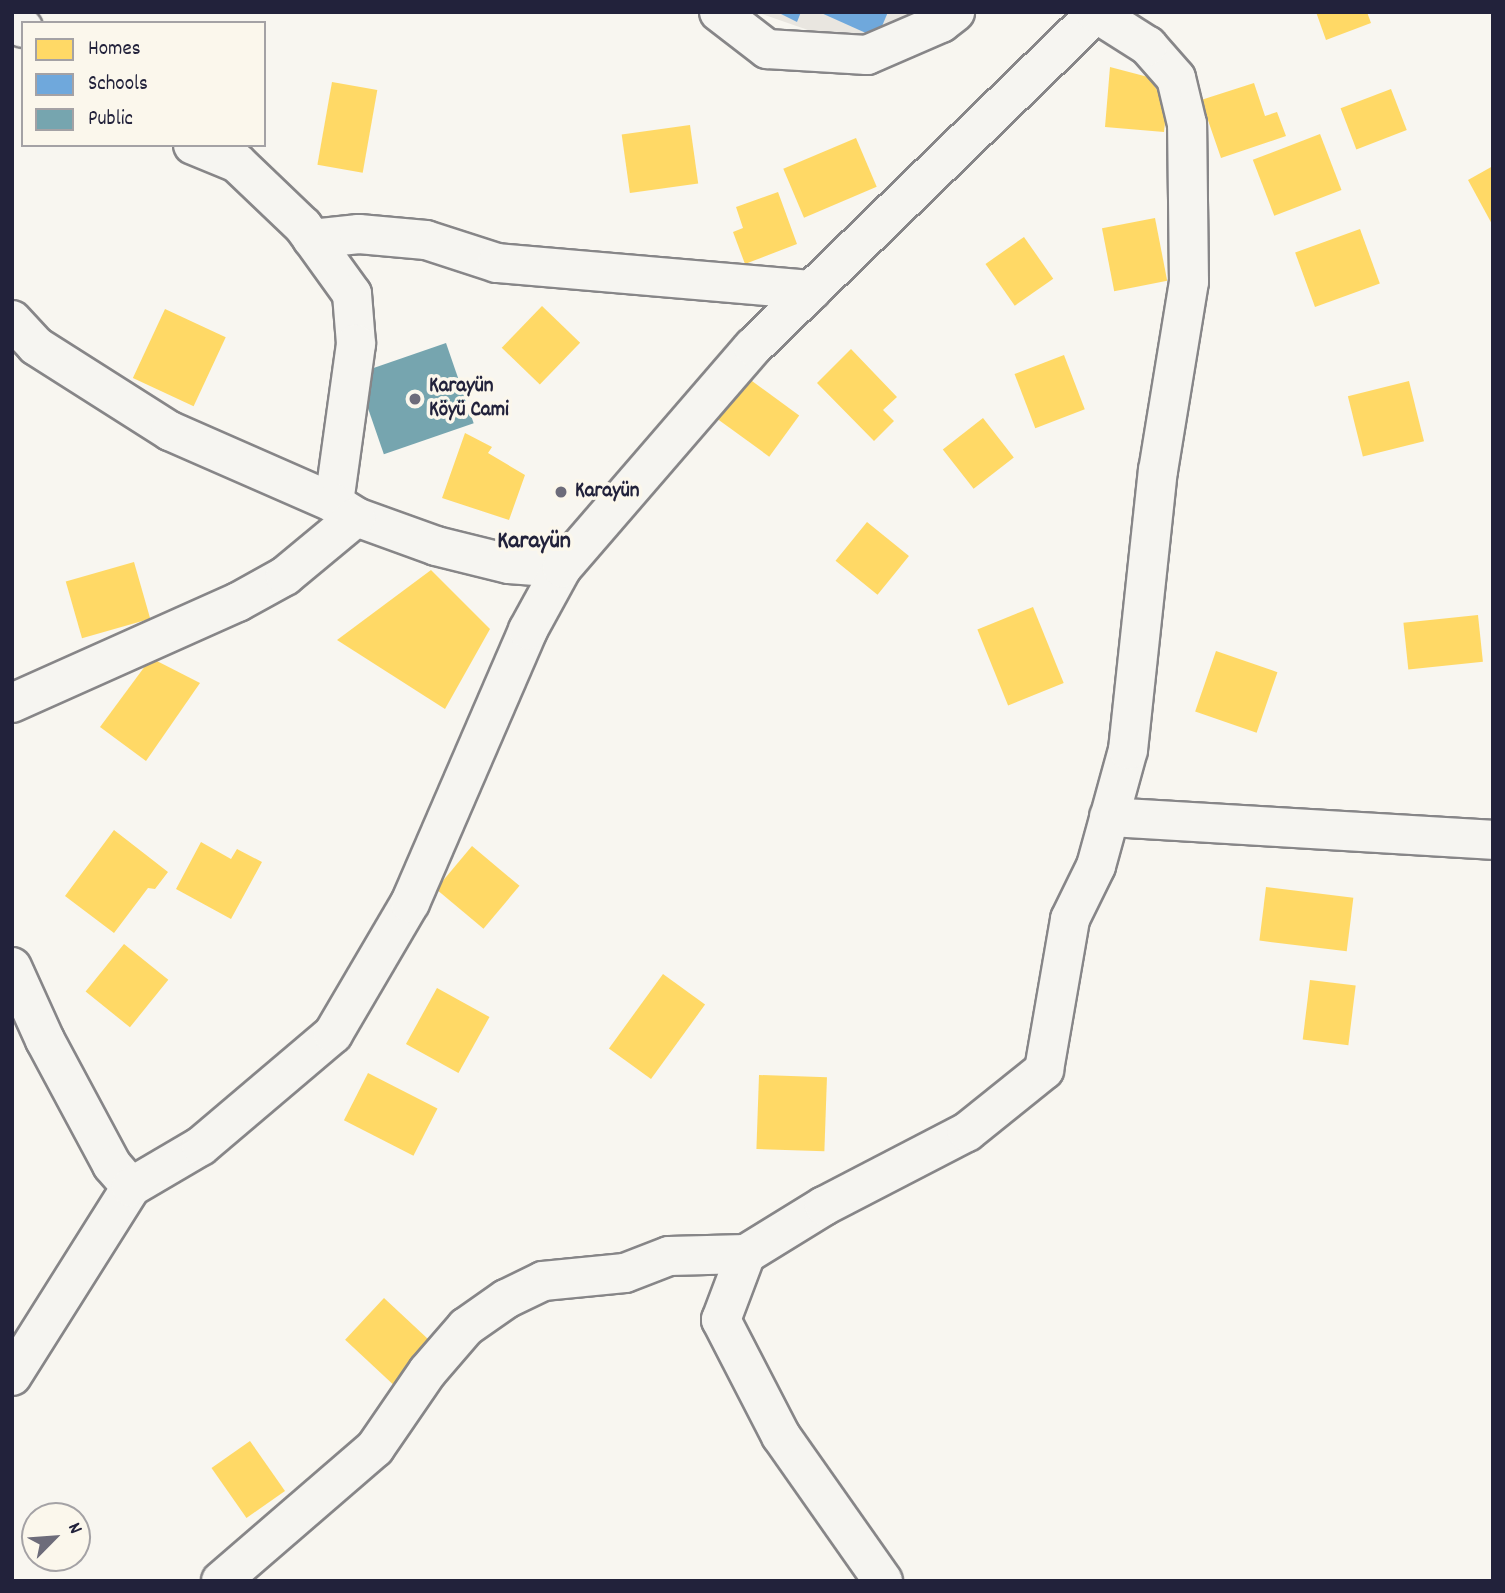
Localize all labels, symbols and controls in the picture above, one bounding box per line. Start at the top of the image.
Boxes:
legend [21,21,266,147]
text: Homes [88,35,141,65]
text: Schools [88,70,148,100]
text: Public [88,105,133,135]
place label: Karayün Köyü Cami [429,374,509,424]
marker: Karayün Köyü Cami [407,391,423,407]
place label: Karayün [575,479,639,505]
marker: Karayün [553,484,569,500]
district label: Karayün [497,529,571,557]
north arrow [21,1502,91,1572]
text: N [59,1519,88,1539]

